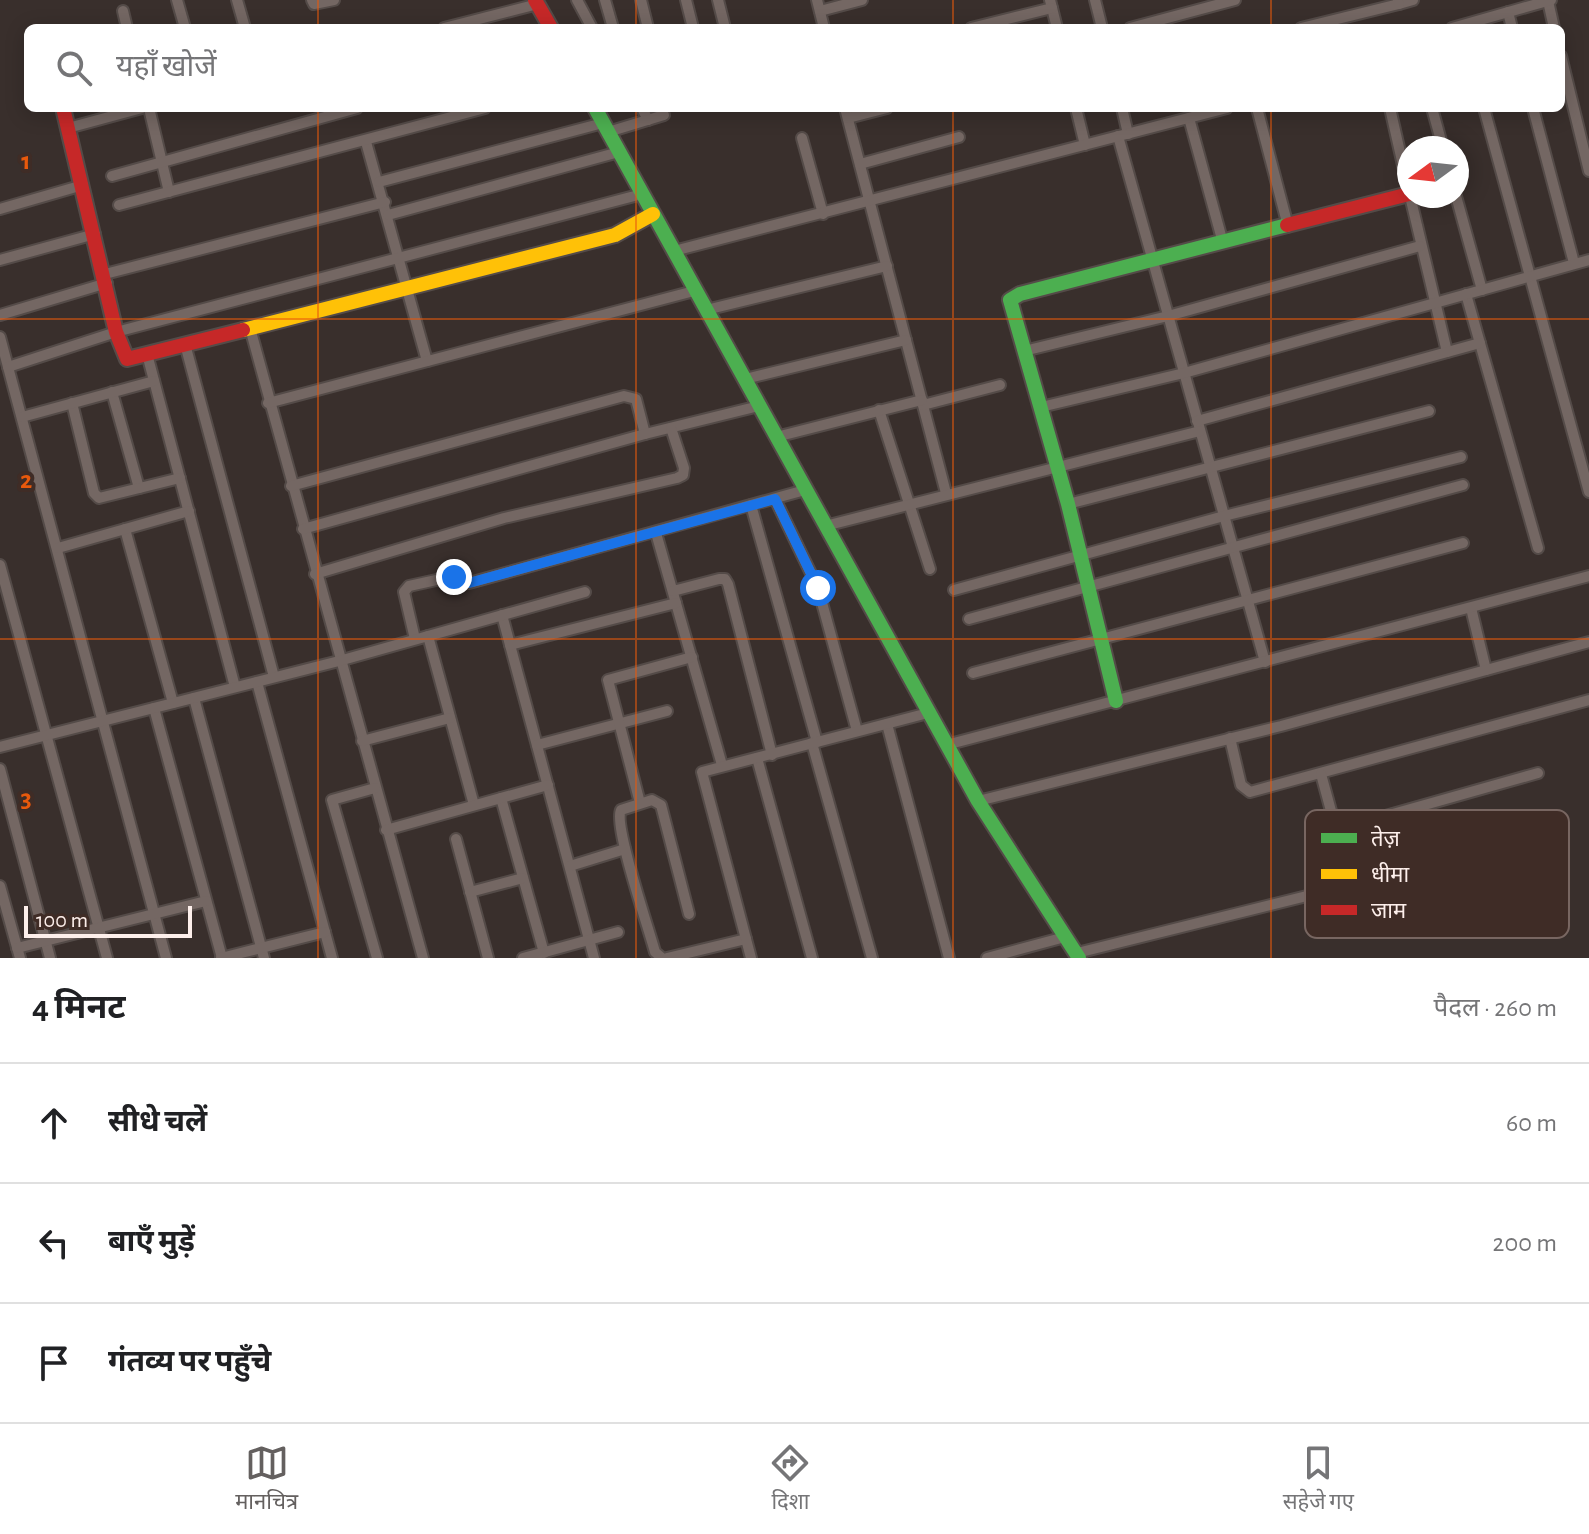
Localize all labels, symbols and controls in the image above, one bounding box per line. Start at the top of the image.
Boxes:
search box [24,24,1565,112]
icon: search [52,46,96,90]
text: यहाँ खोजें [116,52,217,82]
north arrow [1397,136,1469,208]
text: 1 [21,148,31,174]
text: 2 [20,467,32,493]
route end [436,559,472,595]
route start [800,570,836,606]
text: 3 [20,786,32,812]
legend [1305,810,1569,938]
text: तेज़ [1371,825,1401,850]
text: धीमा [1371,862,1409,886]
text: जाम [1371,900,1407,922]
scale bar [24,902,192,938]
text: 100 m [36,909,88,931]
text: 4 मिनट [32,991,126,1025]
text: पैदल · 260 m [1433,995,1557,1021]
icon: ahead [32,1101,76,1145]
text: सीधे चलें [108,1107,207,1137]
text: 60 m [1506,1110,1557,1136]
icon: left [32,1221,76,1265]
text: बाएँ मुड़ें [108,1227,195,1257]
text: 200 m [1493,1230,1557,1256]
icon: arrive [32,1341,76,1385]
text: गंतव्य पर पहुँचे [108,1347,271,1377]
tab: मानचित्र [235,1441,298,1518]
tab: दिशा [768,1441,812,1518]
tab: सहेजे गए [1283,1441,1354,1518]

